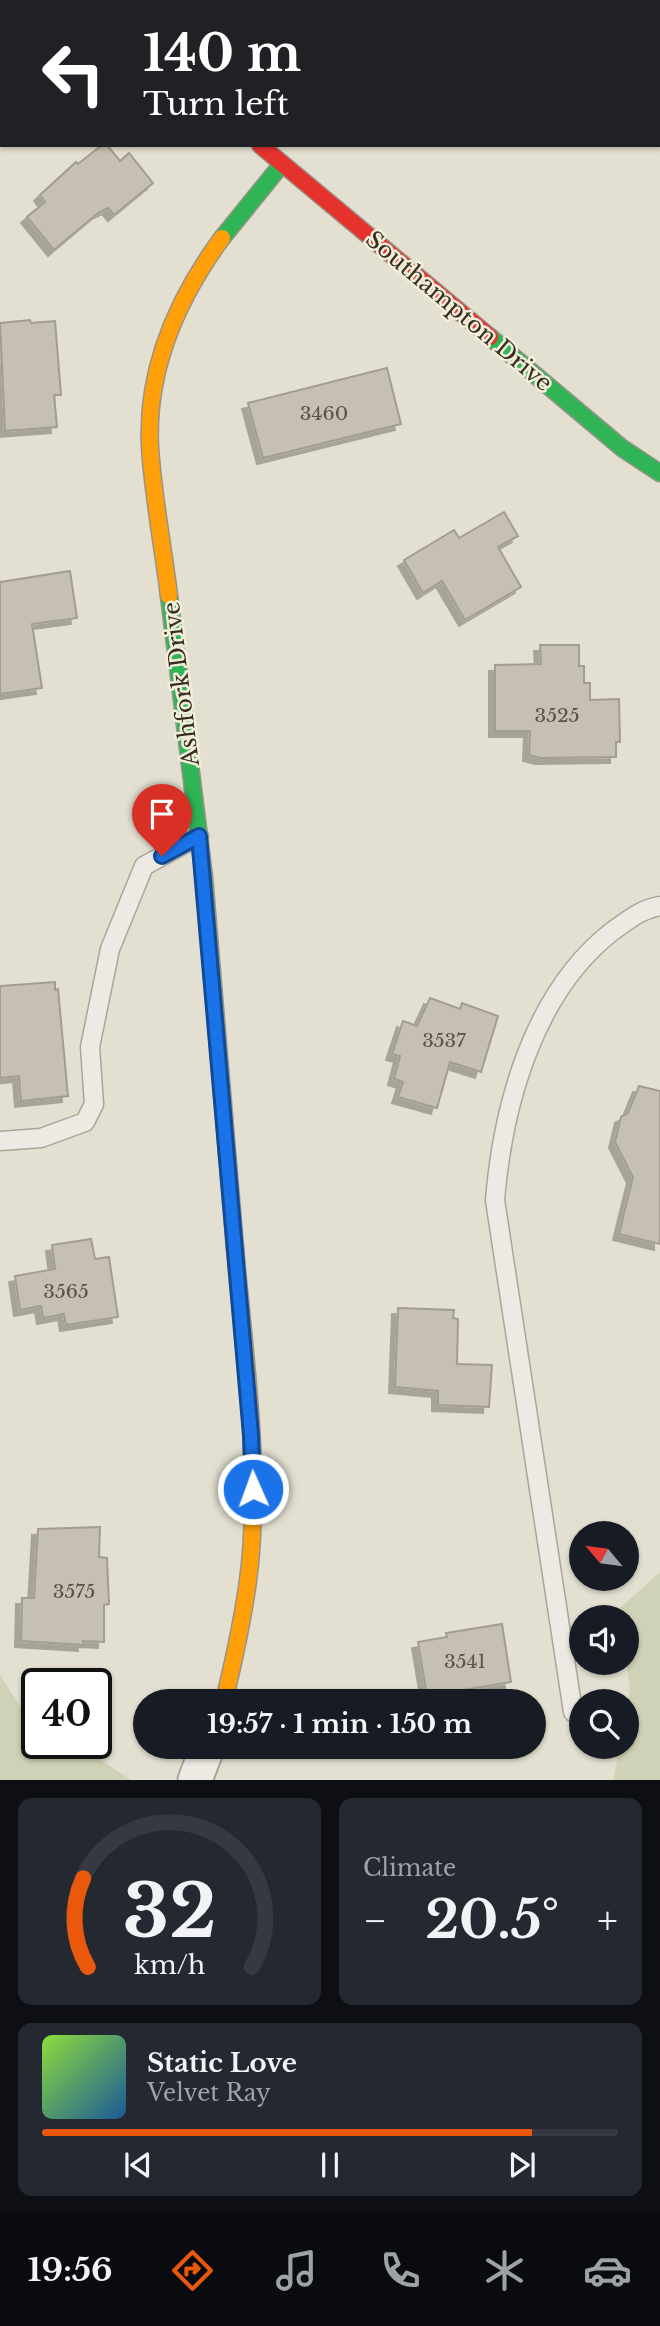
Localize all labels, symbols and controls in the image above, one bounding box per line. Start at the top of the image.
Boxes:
text: 140 m [143,23,301,84]
icon: left [28,28,119,119]
text: Turn left [143,84,289,124]
street label: Southampton Drive [360,225,558,397]
house number: 3460 [300,402,348,425]
street label: Ashfork Drive [157,600,205,769]
house number: 3525 [535,704,580,727]
pin [132,784,192,856]
icon: arrive [143,795,181,833]
house number: 3537 [422,1029,466,1052]
house number: 3565 [43,1280,89,1303]
position arrow [216,1452,290,1526]
north arrow [569,1521,639,1591]
map controls [569,1521,639,1759]
house number: 3575 [53,1580,95,1603]
button: sound [569,1605,639,1675]
house number: 3541 [444,1650,486,1673]
speed limit sign: 40 [21,1668,112,1759]
button: search [569,1689,639,1759]
text: 19:57 · 1 min · 150 m [207,1708,472,1740]
text: Climate [363,1854,456,1882]
text: 32 [123,1867,216,1958]
text: 20.5° [425,1888,559,1952]
text: − [363,1897,387,1944]
text: + [597,1897,618,1944]
text: km/h [134,1950,205,1981]
text: Static Love [147,2047,297,2079]
text: Velvet Ray [147,2079,271,2107]
icon: previous [119,2146,157,2184]
icon: pause [311,2146,349,2184]
icon: next [503,2146,541,2184]
icon: directions [168,2246,217,2295]
icon: music [272,2246,321,2295]
icon: phone [376,2246,425,2295]
icon: climate [480,2246,529,2295]
icon: car [583,2246,632,2295]
text: 19:56 [27,2250,113,2290]

